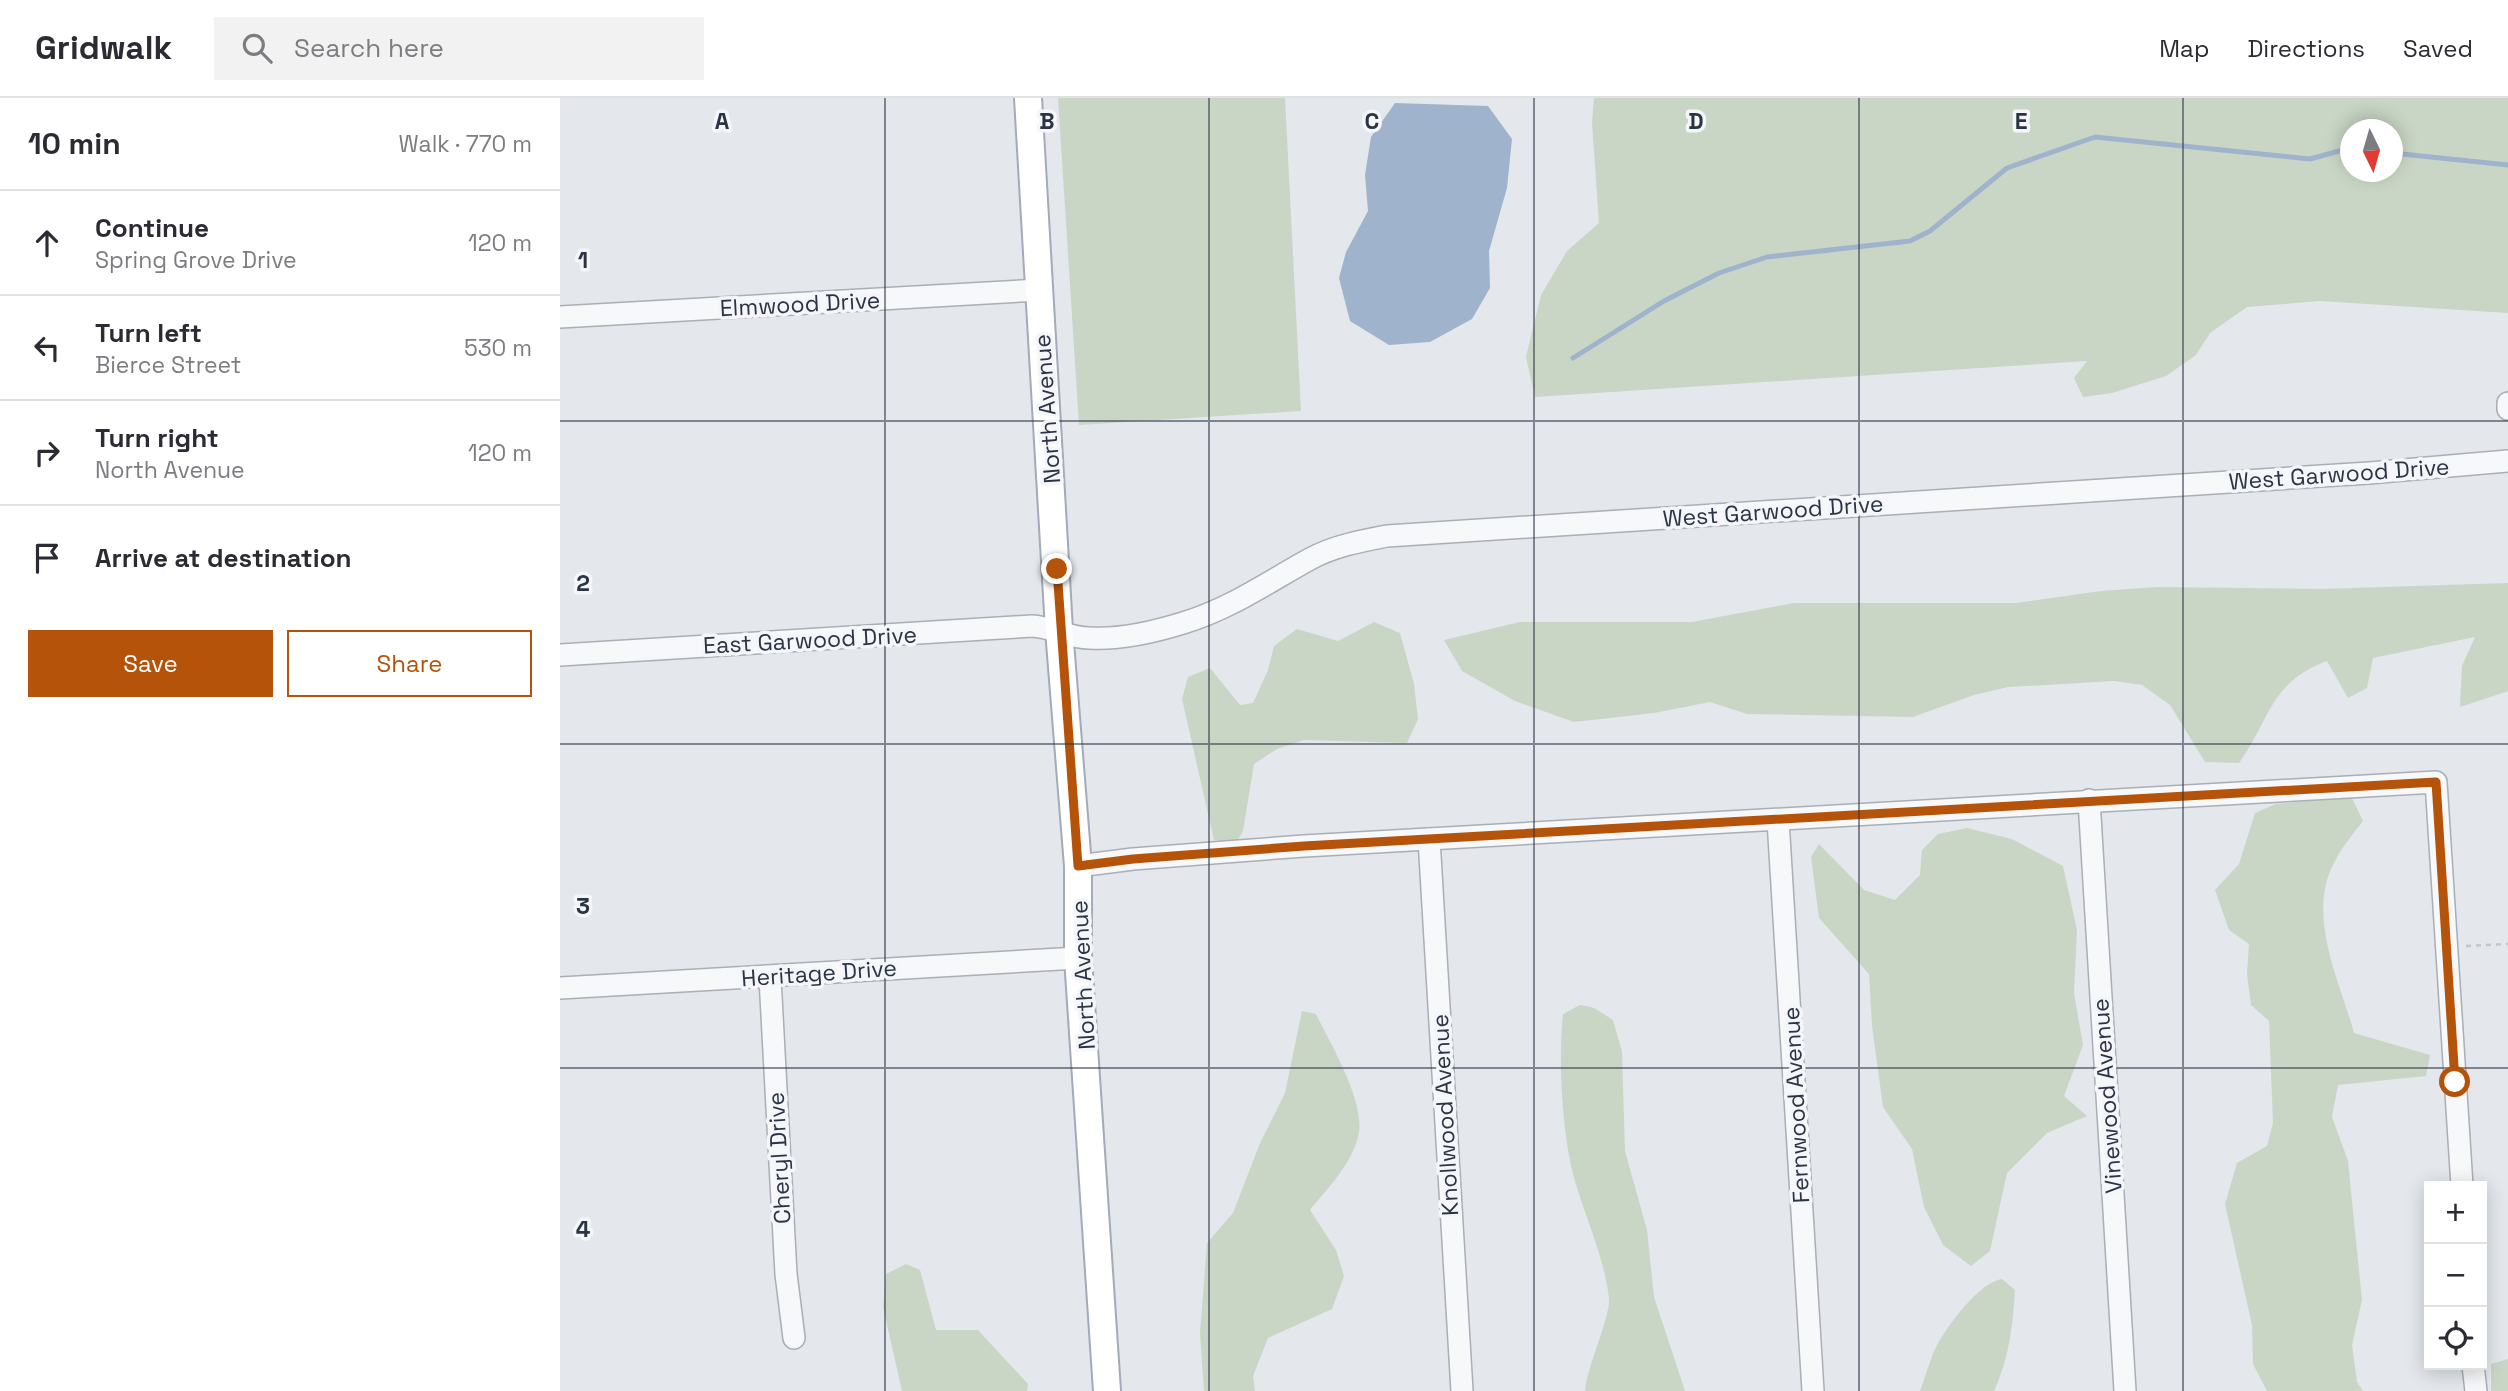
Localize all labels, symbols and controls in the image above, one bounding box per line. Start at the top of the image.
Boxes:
search box [214,17,704,80]
text: Gridwalk [35,27,172,69]
icon: search [238,29,276,67]
text: Search here [294,31,444,65]
text: Map [2159,33,2209,64]
text: Directions [2247,33,2365,64]
text: Saved [2403,33,2473,64]
text: A [715,106,730,136]
text: B [1039,106,1055,136]
text: C [1365,106,1379,136]
text: D [1688,106,1704,136]
text: E [2015,106,2027,136]
north arrow [2340,119,2403,182]
text: 10 min [28,124,121,163]
text: Walk · 770 m [399,129,532,159]
text: Continue [95,211,209,245]
icon: ahead [28,224,66,262]
text: 120 m [468,228,532,258]
text: Spring Grove Drive [95,245,297,275]
text: 1 [578,245,588,275]
street label: Elmwood Drive [719,285,881,323]
text: Turn left [95,316,202,350]
icon: left [28,329,66,367]
text: 530 m [464,333,532,363]
street label: North Avenue [1027,333,1067,485]
text: Bierce Street [95,350,241,380]
text: Turn right [95,421,219,455]
icon: right [28,434,66,472]
text: 120 m [468,438,532,468]
street label: West Garwood Drive [2228,451,2450,497]
text: North Avenue [95,455,245,485]
street label: West Garwood Drive [1662,488,1884,534]
icon: arrive [28,539,66,577]
text: Arrive at destination [95,541,352,575]
route end [1041,553,1072,584]
text: 2 [576,568,590,598]
street label: East Garwood Drive [702,619,918,661]
button: Save [28,630,273,697]
button: Share [287,630,532,697]
text: 3 [576,891,590,921]
street label: North Avenue [1064,899,1102,1051]
street label: Heritage Drive [740,953,898,993]
street label: Vinewood Avenue [2085,997,2129,1195]
street label: Fernwood Avenue [1776,1006,1816,1204]
street label: Knollwood Avenue [1425,1013,1465,1217]
route start [2439,1066,2470,1097]
street label: Cheryl Drive [761,1091,797,1225]
map controls [2424,1181,2487,1370]
button: + [2424,1181,2487,1244]
text: 4 [576,1214,591,1244]
button: − [2424,1244,2487,1307]
button: locate [2424,1307,2487,1370]

